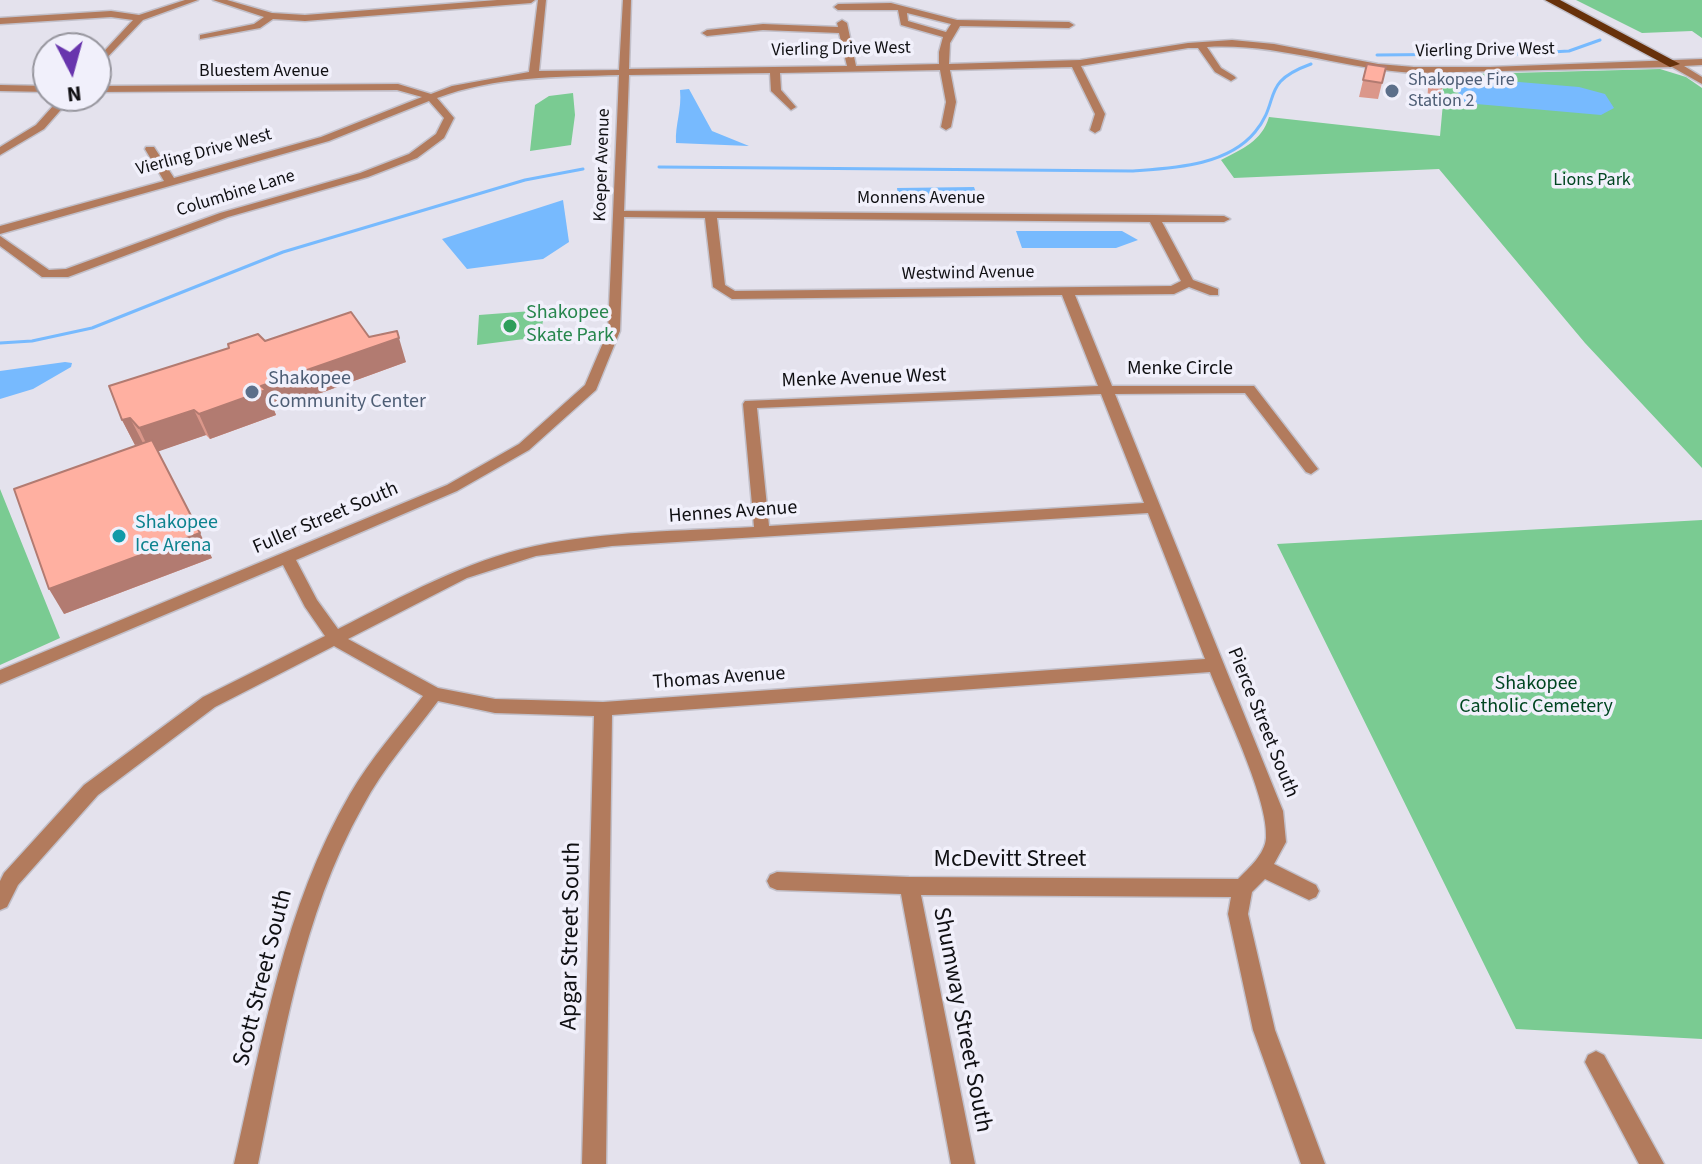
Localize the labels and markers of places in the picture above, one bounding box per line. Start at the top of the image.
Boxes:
place label: Shakopee Fire Station 2 [1408,70,1515,112]
marker: Shakopee Fire Station 2 [1383,82,1401,100]
place label: Shakopee Skate Park [526,302,614,349]
marker: Shakopee Skate Park [501,317,519,335]
place label: Shakopee Community Center [268,368,426,415]
marker: Shakopee Community Center [243,383,261,401]
place label: Shakopee Ice Arena [135,512,218,559]
marker: Shakopee Ice Arena [110,527,128,545]

